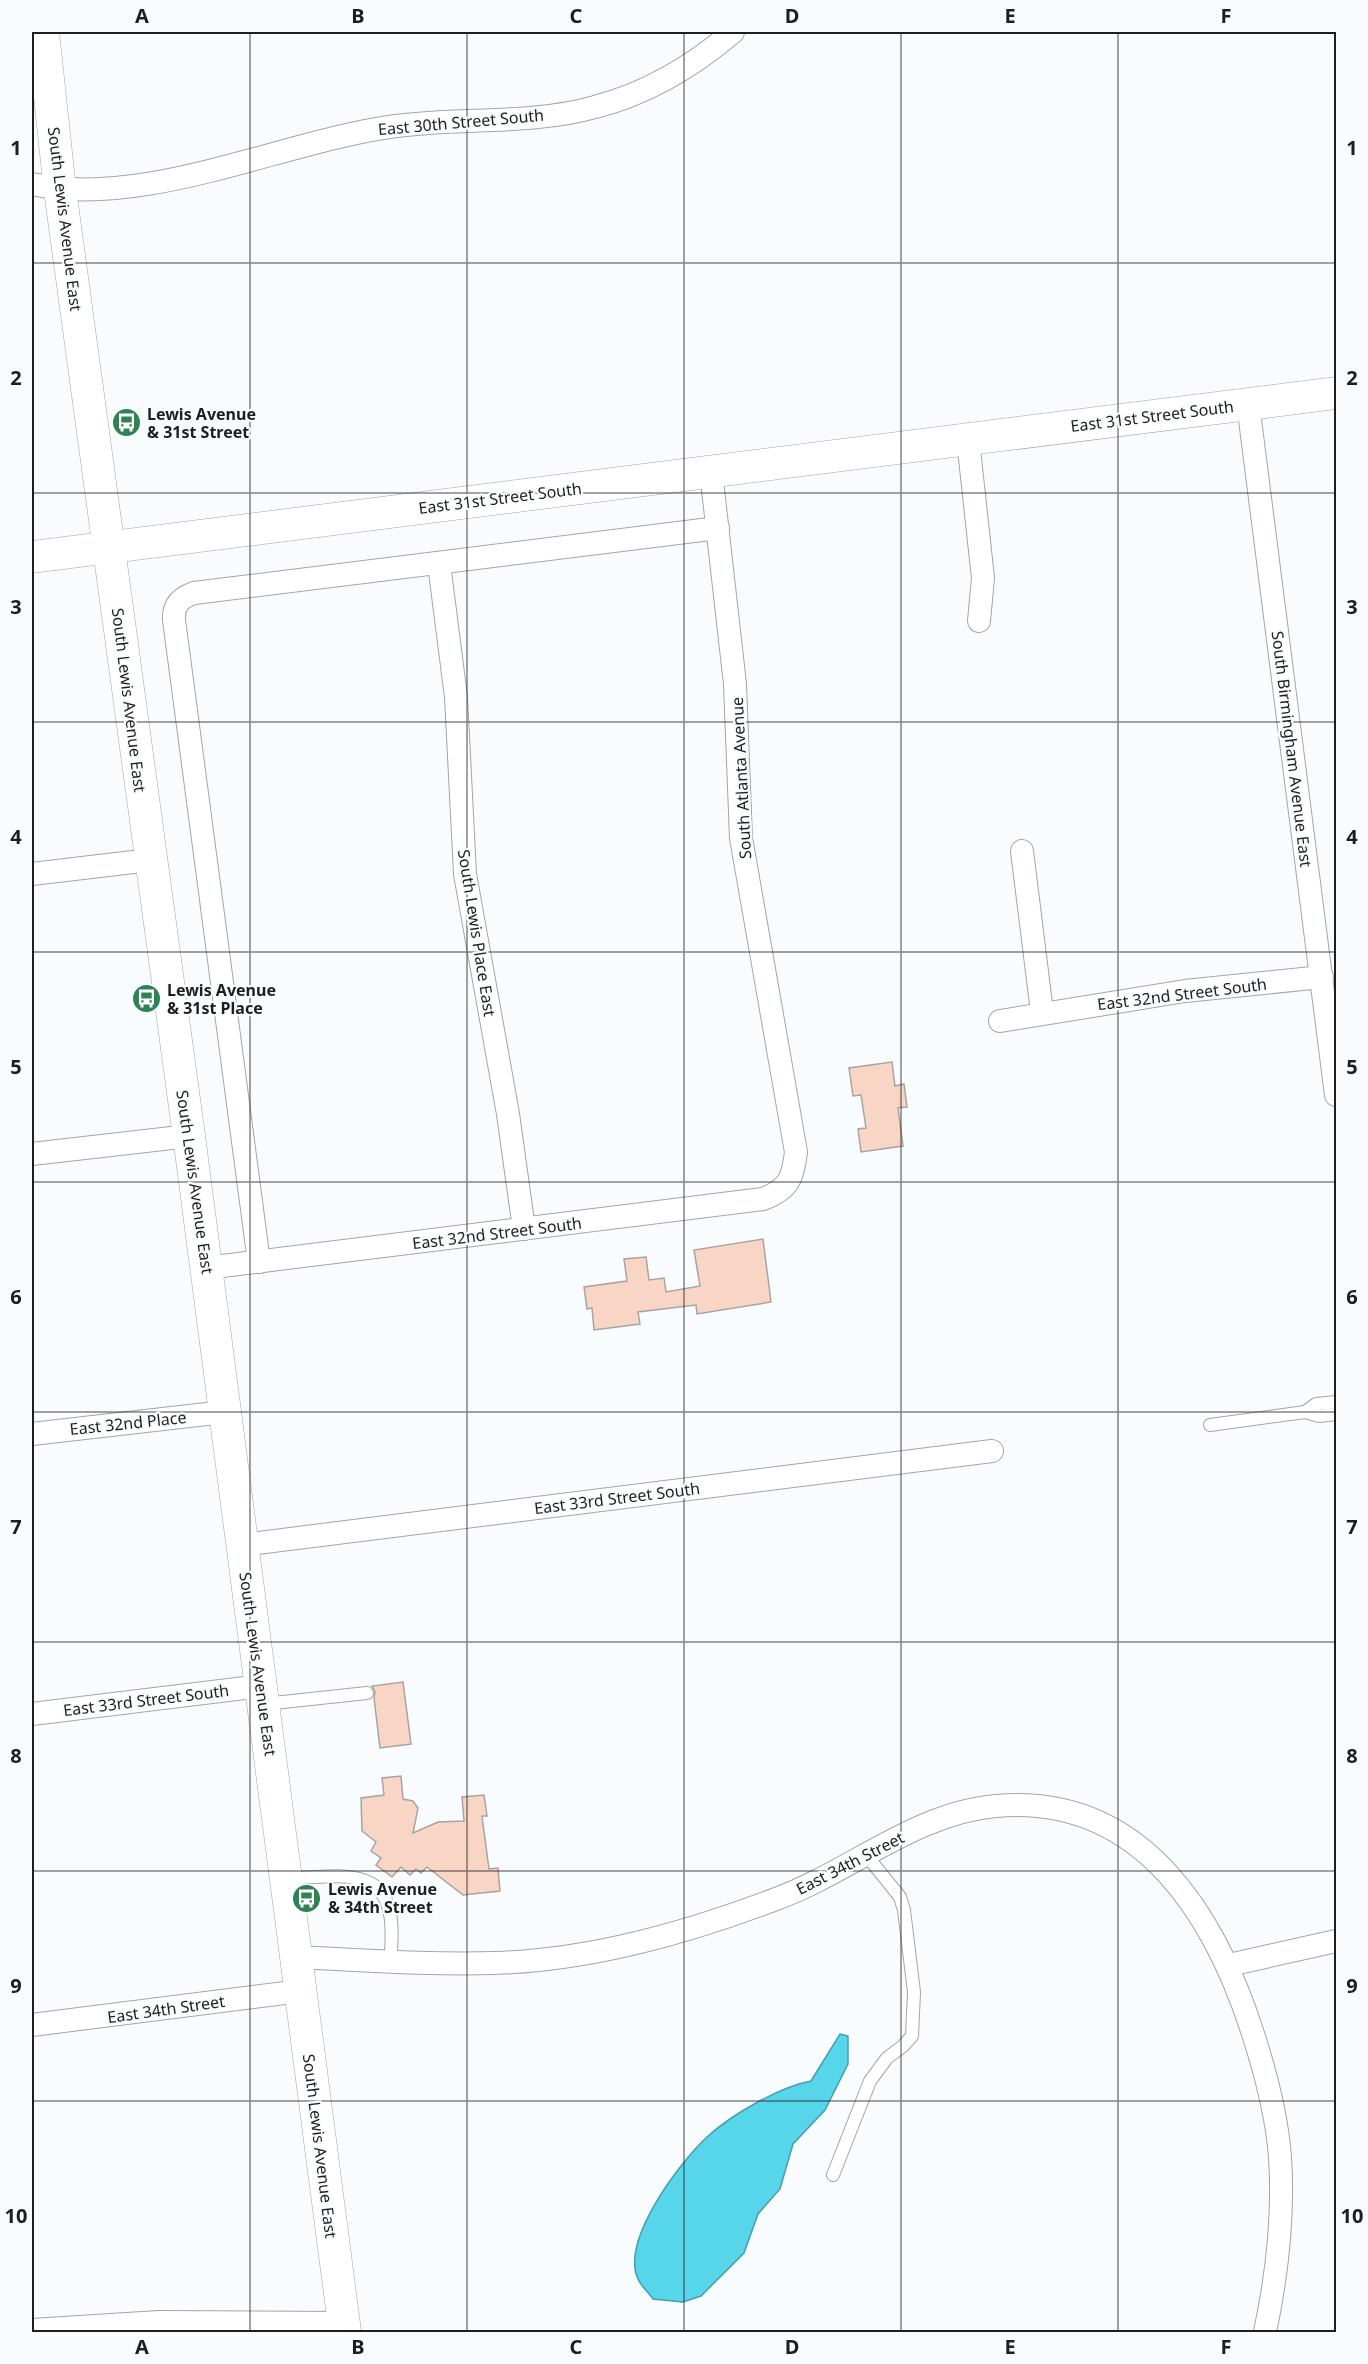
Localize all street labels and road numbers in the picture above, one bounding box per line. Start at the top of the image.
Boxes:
street label: East 30th Street South [377,104,545,140]
street label: South Lewis Avenue East [43,126,87,313]
street label: East 31st Street South [1069,395,1235,437]
street label: East 31st Street South [417,477,583,519]
street label: South Lewis Avenue East [107,607,151,794]
street label: South Birmingham Avenue East [1267,630,1317,869]
street label: South Atlanta Avenue [726,696,756,860]
street label: South Lewis Place East [453,848,501,1018]
street label: East 32nd Street South [1096,973,1268,1015]
street label: South Lewis Avenue East [171,1089,219,1276]
street label: East 32nd Street South [411,1212,583,1254]
street label: East 32nd Place [69,1406,187,1440]
street label: East 33rd Street South [533,1477,701,1519]
street label: South Lewis Avenue East [234,1571,282,1758]
street label: East 33rd Street South [62,1679,230,1721]
street label: East 34th Street [792,1826,908,1900]
street label: East 34th Street [106,1990,226,2028]
street label: South Lewis Avenue East [298,2053,342,2240]

